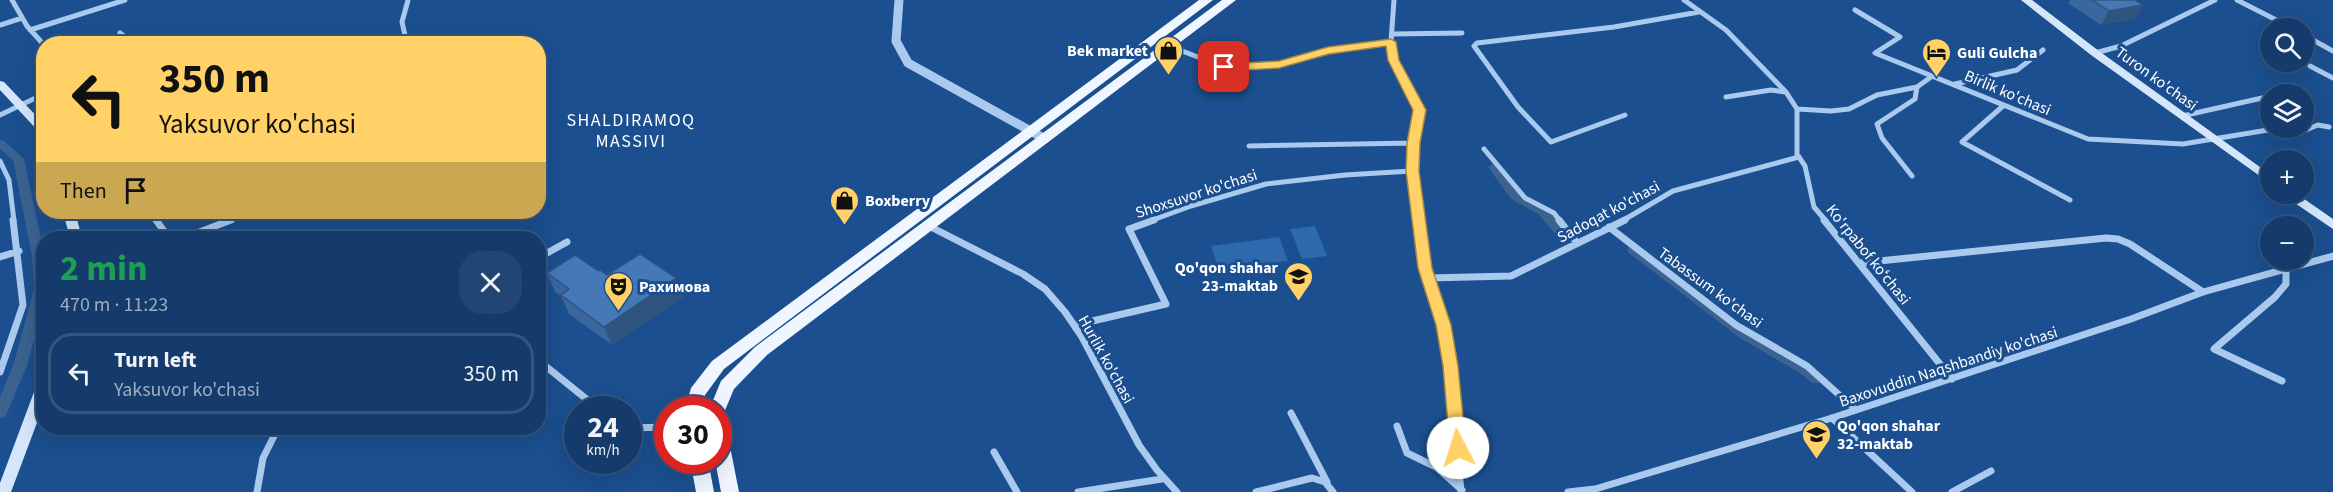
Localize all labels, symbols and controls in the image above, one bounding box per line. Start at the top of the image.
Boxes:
map controls [2260,18,2314,270]
button: search [2260,18,2314,72]
shop icon: Bek market [1153,34,1185,76]
hotel icon: Guli Gulcha [1920,36,1952,78]
place label: Bek market [1067,40,1148,62]
pin [1198,41,1249,92]
place label: Guli Gulcha [1957,42,2037,64]
street label: Turon ko'chasi [2111,42,2202,116]
text: 350 m [159,49,270,109]
icon: arrive [1207,50,1240,83]
icon: left [60,60,138,138]
street label: Birlik ko'chasi [1961,65,2054,121]
button: layers [2260,84,2314,138]
text: Yaksuvor ko'chasi [159,105,356,144]
district label: SHALDIRAMOQ MASSIVI [566,108,696,154]
button: + [2260,150,2314,204]
street label: Shoxsuvor ko'chasi [1132,164,1260,224]
icon: arrive [119,174,152,207]
text: Then [60,175,107,207]
street label: Sadoqat ko'chasi [1553,176,1664,248]
shop icon: Boxberry [828,184,860,226]
place label: Boxberry [865,190,931,212]
street label: Ko'rpabof koʻchasi [1821,200,1916,309]
button: − [2260,216,2314,270]
street label: Tabassum ko'chasi [1653,242,1767,333]
text: 2 min [60,243,148,294]
button: close [459,251,522,314]
place label: Qo'qon shahar 23-maktab [1175,257,1279,297]
school or university icon: Qo'qon shahar 23-maktab [1283,260,1315,302]
theatre icon: Рахимова [602,270,634,312]
place label: Рахимова [639,276,710,298]
text: 470 m · 11:23 [60,291,168,319]
street label: Hurlik ko'chasi [1073,311,1139,408]
street label: Baxovuddin Naqshbandiy ko'chasi [1836,321,2060,413]
text: Turn left [114,344,196,376]
icon: left [63,357,96,390]
text: 350 m [464,358,519,390]
text: Yaksuvor ko'chasi [114,376,260,404]
speed limit sign: 30 [654,396,732,474]
text: 24 [587,406,619,449]
place label: Qo'qon shahar 32-maktab [1837,415,1941,455]
position arrow [1426,416,1490,480]
school or university icon: Qo'qon shahar 32-maktab [1800,418,1832,460]
text: km/h [586,440,620,461]

